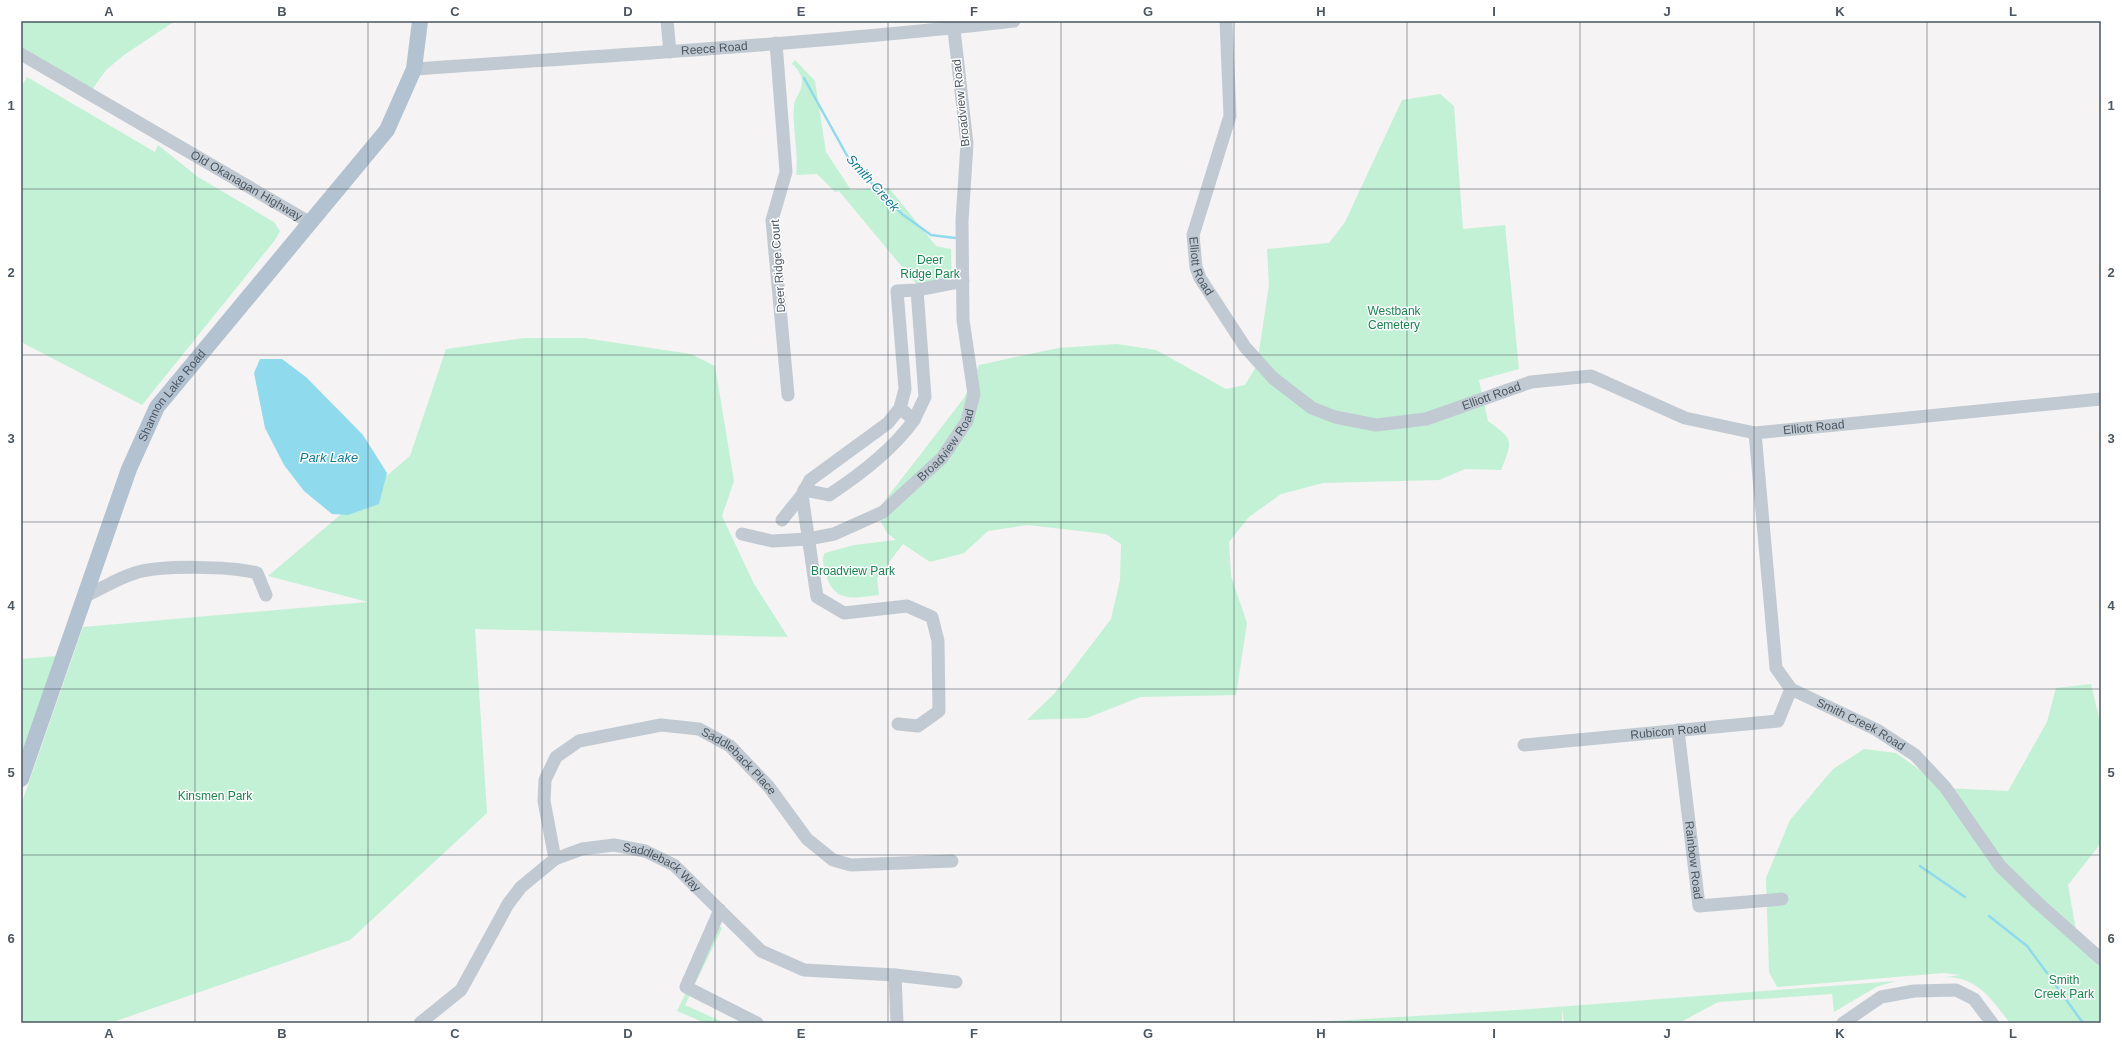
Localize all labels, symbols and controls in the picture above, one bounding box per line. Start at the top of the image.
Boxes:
text: A [104,4,114,19]
text: B [277,4,287,19]
text: C [450,4,460,19]
text: D [623,4,633,19]
text: E [797,4,806,19]
text: F [970,4,978,19]
text: G [1143,4,1153,19]
text: H [1316,4,1326,19]
text: I [1492,4,1496,19]
text: J [1663,4,1671,19]
text: K [1835,4,1845,19]
text: L [2009,4,2017,19]
street label: Reece Road [680,39,748,58]
street label: Broadview Road [949,58,973,148]
text: 1 [7,98,15,113]
text: 1 [2107,98,2115,113]
street label: Old Okanagan Highway [188,147,305,224]
water label: Smith Creek [843,151,904,216]
street label: Deer Ridge Court [768,218,788,313]
street label: Elliott Road [1186,236,1216,298]
park label: Deer Ridge Park [900,253,961,281]
text: 2 [7,265,15,280]
text: 2 [2107,265,2115,280]
park label: Westbank Cemetery [1367,304,1422,332]
street label: Shannon Lake Road [135,347,209,444]
street label: Elliott Road [1460,379,1523,413]
street label: Broadview Road [914,407,977,484]
street label: Elliott Road [1783,417,1845,437]
text: 3 [7,431,15,446]
text: 3 [2107,431,2115,446]
water label: Park Lake [300,450,358,465]
park label: Broadview Park [811,564,896,578]
text: 4 [7,598,15,613]
text: 4 [2107,598,2115,613]
street label: Smith Creek Road [1814,695,1908,753]
street label: Rubicon Road [1630,721,1707,742]
street label: Saddleback Place [699,725,779,798]
text: 5 [7,765,15,780]
text: 5 [2107,765,2115,780]
park label: Kinsmen Park [178,789,253,803]
street label: Rainbow Road [1682,820,1705,900]
street label: Saddleback Way [622,840,704,895]
text: 6 [7,931,15,946]
text: 6 [2107,931,2115,946]
park label: Smith Creek Park [2034,973,2095,1001]
text: A [104,1026,114,1041]
text: B [277,1026,287,1041]
text: C [450,1026,460,1041]
text: D [623,1026,633,1041]
text: E [797,1026,806,1041]
text: F [970,1026,978,1041]
text: G [1143,1026,1153,1041]
text: H [1316,1026,1326,1041]
text: I [1492,1026,1496,1041]
text: J [1663,1026,1671,1041]
text: K [1835,1026,1845,1041]
text: L [2009,1026,2017,1041]

